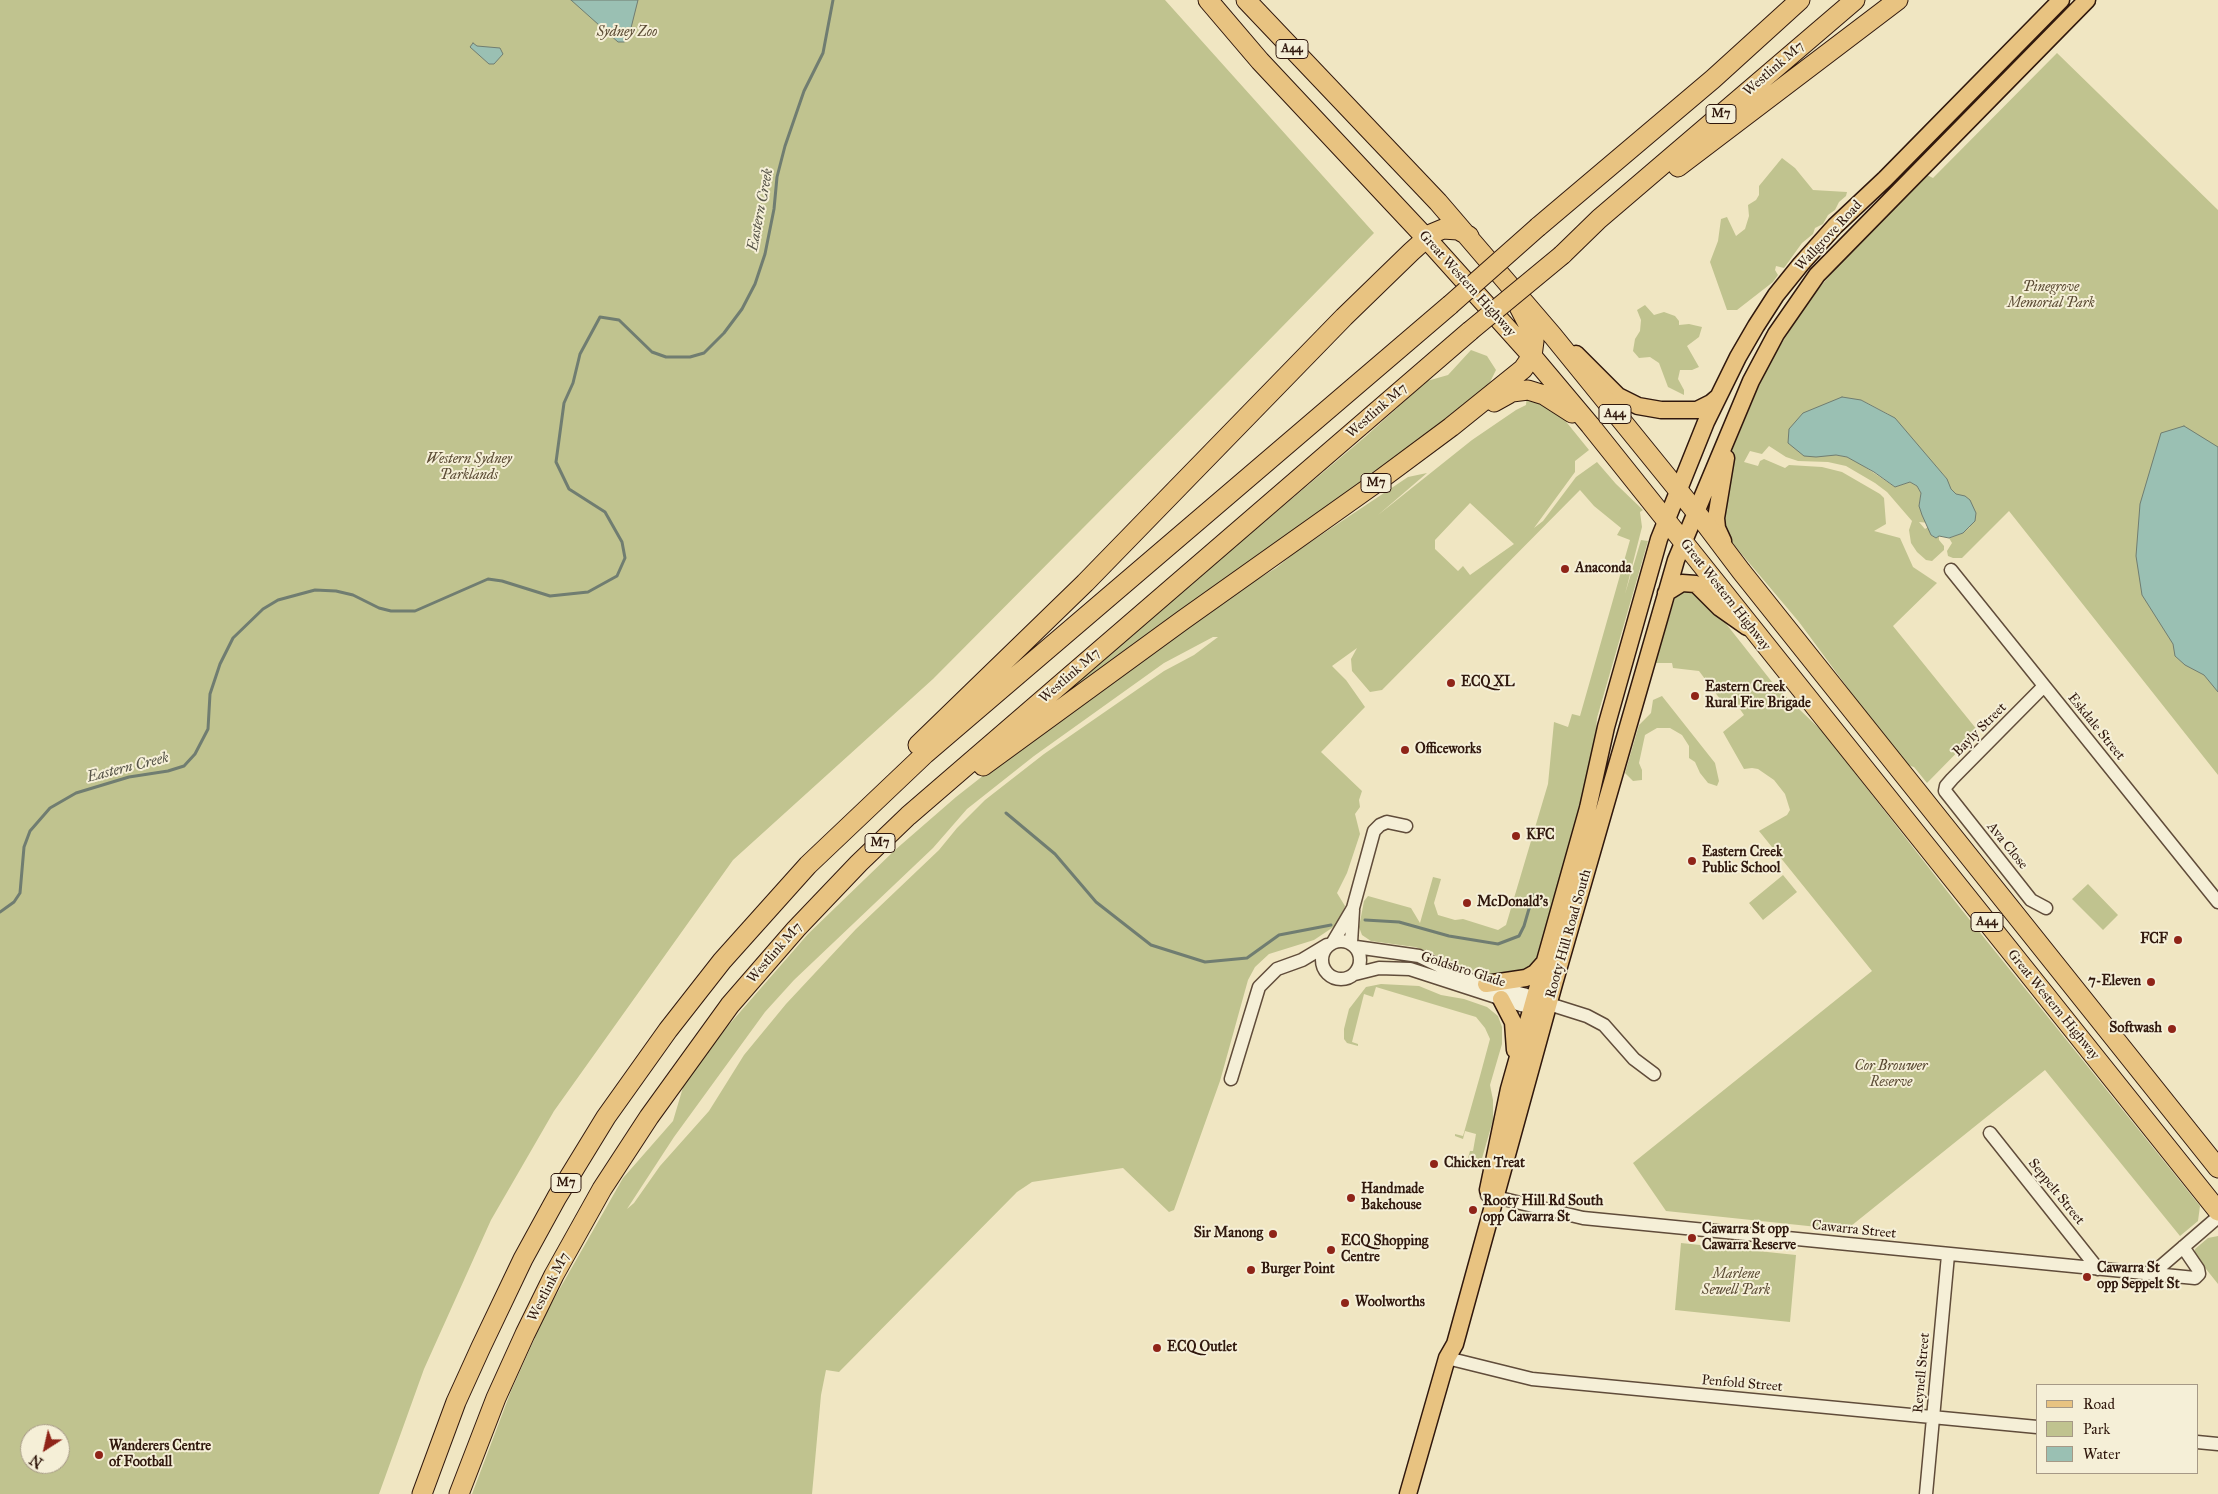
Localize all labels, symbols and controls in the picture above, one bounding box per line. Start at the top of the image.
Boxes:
park label: Sydney Zoo [597,25,657,41]
street label: Westlink M7 [1740,38,1808,100]
road number: A44 [1276,40,1308,59]
road number: M7 [1706,105,1736,124]
water label: Eastern Creek [744,167,778,253]
street label: Wallgrove Road [1792,197,1866,275]
street label: Great Western Highway [1415,227,1519,341]
park label: Pinegrove Memorial Park [2007,280,2095,312]
street label: Westlink M7 [1343,380,1411,442]
road number: A44 [1599,404,1631,424]
park label: Western Sydney Parklands [426,452,512,484]
road number: M7 [1361,473,1391,492]
street label: Great Western Highway [1676,536,1774,654]
place label: Anaconda [1575,561,1631,577]
marker: Anaconda [1559,563,1571,575]
street label: Westlink M7 [1036,645,1104,707]
place label: ECQ XL [1461,675,1515,691]
marker: ECQ XL [1445,677,1457,689]
place label: Eastern Creek Rural Fire Brigade [1705,680,1811,712]
marker: Eastern Creek Rural Fire Brigade [1689,690,1701,702]
street label: Eskdale Street [2064,690,2128,764]
street label: Bayly Street [1950,700,2010,760]
place label: Officeworks [1415,742,1481,758]
marker: Officeworks [1399,744,1411,756]
water label: Eastern Creek [85,749,171,787]
street label: Ava Close [1983,819,2031,873]
place label: KFC [1526,828,1555,844]
marker: KFC [1510,830,1522,842]
road number: M7 [865,834,895,852]
place label: Eastern Creek Public School [1702,845,1782,878]
marker: Eastern Creek Public School [1686,855,1698,867]
street label: Rooty Hill Road South [1543,868,1595,1000]
place label: McDonald's [1477,895,1548,911]
marker: McDonald's [1461,897,1473,909]
road number: A44 [1971,912,2003,932]
street label: Westlink M7 [744,919,806,987]
place label: FCF [2140,932,2168,948]
marker: FCF [2172,934,2184,946]
street label: Great Western Highway [2003,947,2103,1063]
street label: Goldsbro Glade [1419,948,1507,992]
place label: 7-Eleven [2088,974,2141,990]
marker: 7-Eleven [2145,976,2157,988]
place label: Softwash [2109,1021,2162,1037]
marker: Softwash [2166,1023,2178,1035]
park label: Cor Brouwer Reserve [1854,1059,1928,1092]
place label: Chicken Treat [1444,1156,1525,1172]
street label: Seppelt Street [2024,1156,2088,1228]
marker: Chicken Treat [1428,1158,1440,1170]
road number: M7 [551,1174,581,1192]
place label: Handmade Bakehouse [1361,1182,1424,1214]
marker: Handmade Bakehouse [1345,1192,1357,1204]
place label: Rooty Hill Rd South opp Cawarra St [1483,1194,1603,1226]
marker: Rooty Hill Rd South opp Cawarra St [1467,1204,1479,1216]
street label: Cawarra Street [1811,1217,1897,1243]
place label: Cawarra St opp Cawarra Reserve [1702,1222,1796,1254]
place label: Sir Manong [1194,1226,1263,1242]
marker: Sir Manong [1267,1228,1279,1240]
marker: Cawarra St opp Cawarra Reserve [1686,1232,1698,1244]
place label: ECQ Shopping Centre [1341,1234,1428,1266]
marker: ECQ Shopping Centre [1325,1244,1337,1256]
street label: Westlink M7 [524,1250,574,1324]
place label: Cawarra St opp Seppelt St [2097,1261,2180,1294]
place label: Burger Point [1261,1262,1335,1278]
marker: Burger Point [1245,1264,1257,1276]
park label: Marlene Sewell Park [1702,1267,1770,1300]
marker: Cawarra St opp Seppelt St [2081,1271,2093,1283]
place label: Woolworths [1355,1295,1425,1311]
marker: Woolworths [1339,1297,1351,1309]
street label: Reynell Street [1910,1332,1934,1414]
place label: ECQ Outlet [1167,1340,1237,1356]
marker: ECQ Outlet [1151,1342,1163,1354]
street label: Penfold Street [1701,1372,1783,1396]
legend [2036,1384,2198,1474]
text: Road [2083,1395,2115,1413]
text: Park [2083,1420,2110,1438]
north arrow [20,1424,70,1474]
place label: Wanderers Centre of Football [109,1439,211,1471]
text: Water [2083,1445,2120,1463]
marker: Wanderers Centre of Football [93,1449,105,1461]
text: N [27,1451,46,1471]

